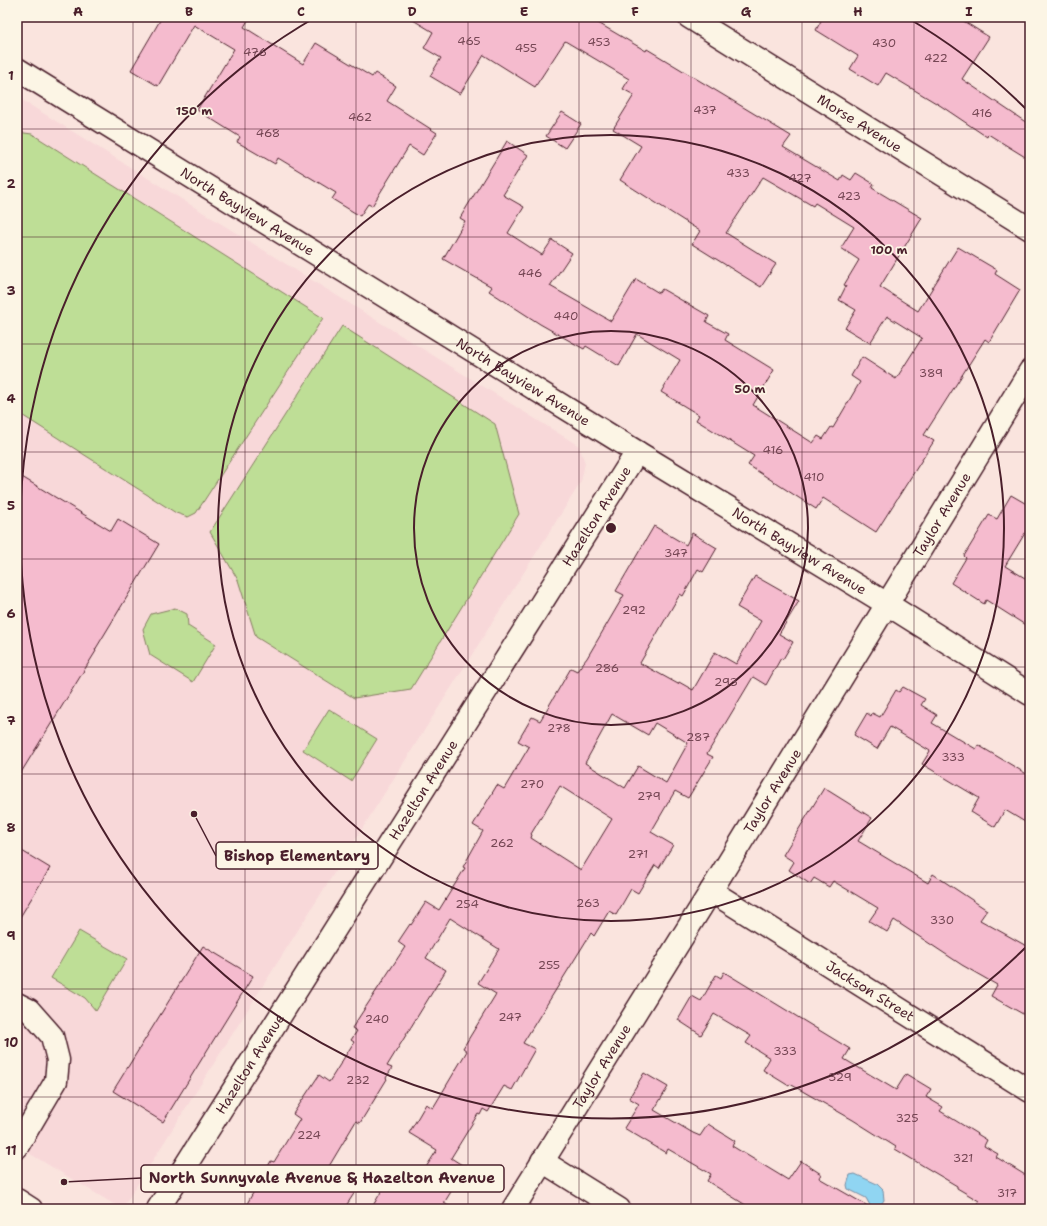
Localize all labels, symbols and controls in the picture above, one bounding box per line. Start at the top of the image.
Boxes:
text: A [73,3,83,20]
text: B [185,3,193,20]
text: C [297,3,305,20]
text: D [407,3,417,20]
text: E [520,3,529,20]
text: F [631,3,639,20]
text: G [741,3,752,20]
text: H [853,3,863,20]
text: I [965,3,973,20]
house number: 465 [457,33,481,49]
house number: 453 [587,34,611,50]
house number: 430 [872,35,896,51]
house number: 455 [515,40,537,56]
house number: 476 [243,44,267,60]
house number: 422 [924,50,948,66]
text: 1 [8,67,14,84]
street label: Morse Avenue [814,90,906,156]
house number: 437 [693,102,717,118]
text: 150 m [176,103,212,119]
house number: 416 [972,105,992,121]
house number: 462 [348,109,372,125]
house number: 468 [256,125,280,141]
street label: North Bayview Avenue [177,163,318,260]
house number: 433 [726,165,750,181]
house number: 427 [788,170,812,186]
text: 2 [6,175,16,192]
house number: 423 [837,188,861,204]
text: 100 m [871,242,908,258]
house number: 446 [518,265,542,281]
text: 3 [6,282,16,299]
house number: 440 [554,308,578,324]
street label: North Bayview Avenue [453,334,594,430]
house number: 389 [919,365,943,381]
text: 50 m [735,381,766,397]
text: 4 [6,390,16,407]
house number: 416 [763,442,783,458]
street label: Hazelton Avenue [558,462,635,570]
house number: 410 [804,469,824,485]
street label: Taylor Avenue [909,469,975,561]
text: 5 [7,497,15,514]
street label: North Bayview Avenue [729,503,870,599]
centre of rings [604,521,618,535]
house number: 347 [664,545,688,561]
house number: 292 [622,602,646,618]
text: 6 [6,605,16,622]
house number: 286 [595,660,619,676]
house number: 293 [714,674,738,690]
text: 7 [6,712,16,729]
house number: 278 [547,720,571,736]
house number: 287 [686,729,710,745]
street label: Hazelton Avenue [385,736,462,843]
street label: Taylor Avenue [739,745,805,837]
house number: 333 [941,749,965,765]
house number: 270 [520,776,544,792]
house number: 279 [637,788,661,804]
text: 8 [6,819,16,836]
house number: 262 [490,835,514,851]
callout: Bishop Elementary [216,842,378,869]
text: Bishop Elementary [224,846,370,866]
house number: 271 [628,846,648,862]
house number: 263 [576,895,600,911]
house number: 254 [455,896,479,912]
house number: 330 [930,912,954,928]
text: 9 [6,927,16,944]
street label: Jackson Street [823,956,918,1025]
house number: 255 [538,957,560,973]
house number: 247 [498,1009,522,1025]
street label: Hazelton Avenue [211,1010,288,1117]
house number: 240 [365,1011,389,1027]
street label: Taylor Avenue [569,1021,635,1112]
text: 10 [4,1034,18,1051]
house number: 333 [773,1043,797,1059]
house number: 329 [828,1069,852,1085]
house number: 232 [346,1072,370,1088]
house number: 325 [895,1110,919,1126]
house number: 224 [297,1127,321,1143]
text: 11 [5,1142,17,1159]
house number: 321 [953,1150,973,1166]
callout: North Sunnyvale Avenue & Hazelton Avenue [141,1165,504,1192]
text: North Sunnyvale Avenue & Hazelton Avenue [149,1168,495,1188]
house number: 317 [997,1185,1017,1201]

